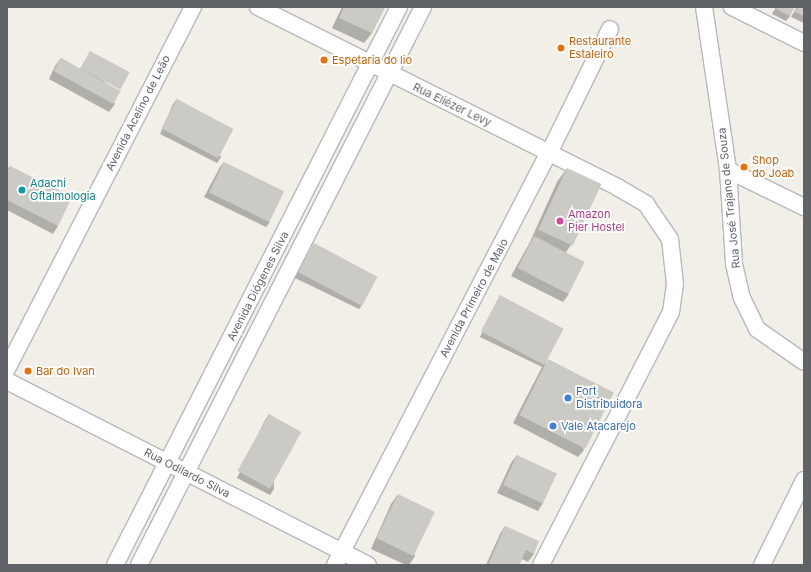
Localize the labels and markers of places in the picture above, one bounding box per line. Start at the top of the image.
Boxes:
place label: Restaurante Estaleiro [569,35,631,61]
marker: Restaurante Estaleiro [556,43,566,53]
place label: Espetaria do lio [332,53,412,67]
marker: Espetaria do lio [319,55,329,65]
place label: Shop do Joab [752,154,794,180]
marker: Shop do Joab [739,162,749,172]
place label: Adachi Oftalmologia [30,177,96,203]
marker: Adachi Oftalmologia [17,185,27,195]
place label: Amazon Pier Hostel [568,208,624,234]
marker: Amazon Pier Hostel [555,216,565,226]
place label: Bar do Ivan [36,364,95,378]
marker: Bar do Ivan [23,366,33,376]
place label: Fort Distribuidora [576,385,643,411]
marker: Fort Distribuidora [563,393,573,403]
place label: Vale Atacarejo [561,419,636,433]
marker: Vale Atacarejo [548,421,558,431]

